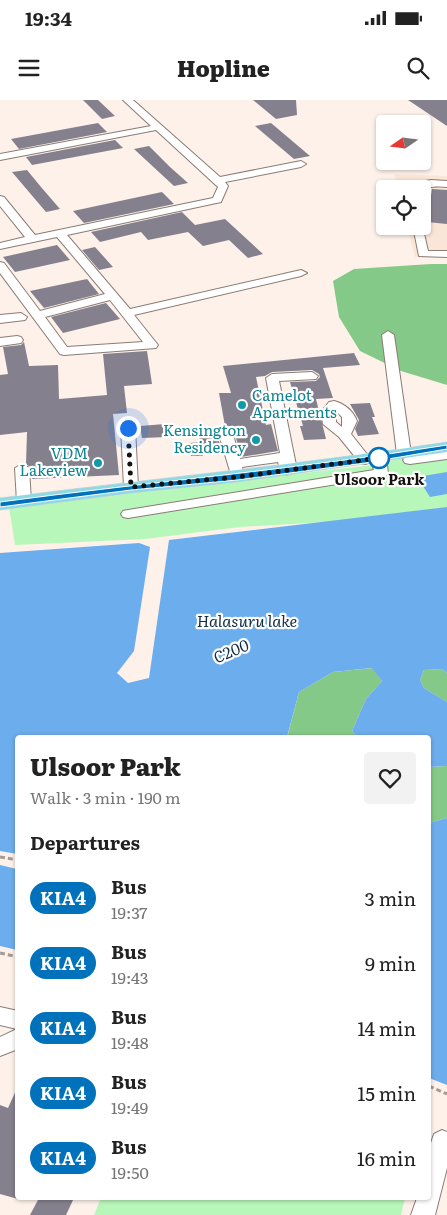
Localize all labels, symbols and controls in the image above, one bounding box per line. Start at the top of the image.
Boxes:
text: 19:34 [25,4,72,32]
text: Hopline [177,51,270,84]
icon: menu [15,54,43,82]
icon: search [404,54,432,82]
north arrow [376,115,431,170]
map controls [376,115,431,235]
button: locate [376,180,431,235]
place label: Camelot Apartments [252,383,337,423]
marker: Camelot Apartments [236,399,248,411]
your location [116,416,141,441]
place label: Kensington Residency [163,418,246,458]
marker: Kensington Residency [250,434,262,446]
place label: VDM Lakeview [19,441,88,481]
marker: Ulsoor Park [368,447,390,469]
marker: VDM Lakeview [92,457,104,469]
place label: Ulsoor Park [334,467,425,490]
water label: Halasuru lake [197,608,297,632]
water label: C200 [209,632,252,668]
text: Ulsoor Park [30,748,181,783]
button: heart [364,752,416,804]
text: Walk · 3 min · 190 m [30,785,181,809]
text: Departures [30,828,140,856]
text: Bus [111,872,146,900]
text: KIA4 [40,884,86,911]
text: 3 min [365,884,416,912]
text: 19:37 [111,900,147,924]
text: Bus [111,937,146,965]
text: KIA4 [40,949,86,976]
text: 9 min [365,949,416,977]
text: 19:43 [111,965,148,989]
text: Bus [111,1002,146,1030]
text: KIA4 [40,1014,86,1041]
text: 14 min [357,1014,416,1042]
text: 19:48 [111,1030,149,1054]
text: Bus [111,1067,146,1095]
text: KIA4 [40,1079,86,1106]
text: 15 min [357,1079,416,1107]
text: 19:49 [111,1095,148,1119]
text: Bus [111,1132,146,1160]
text: KIA4 [40,1144,86,1171]
text: 16 min [357,1144,416,1172]
text: 19:50 [111,1160,149,1184]

